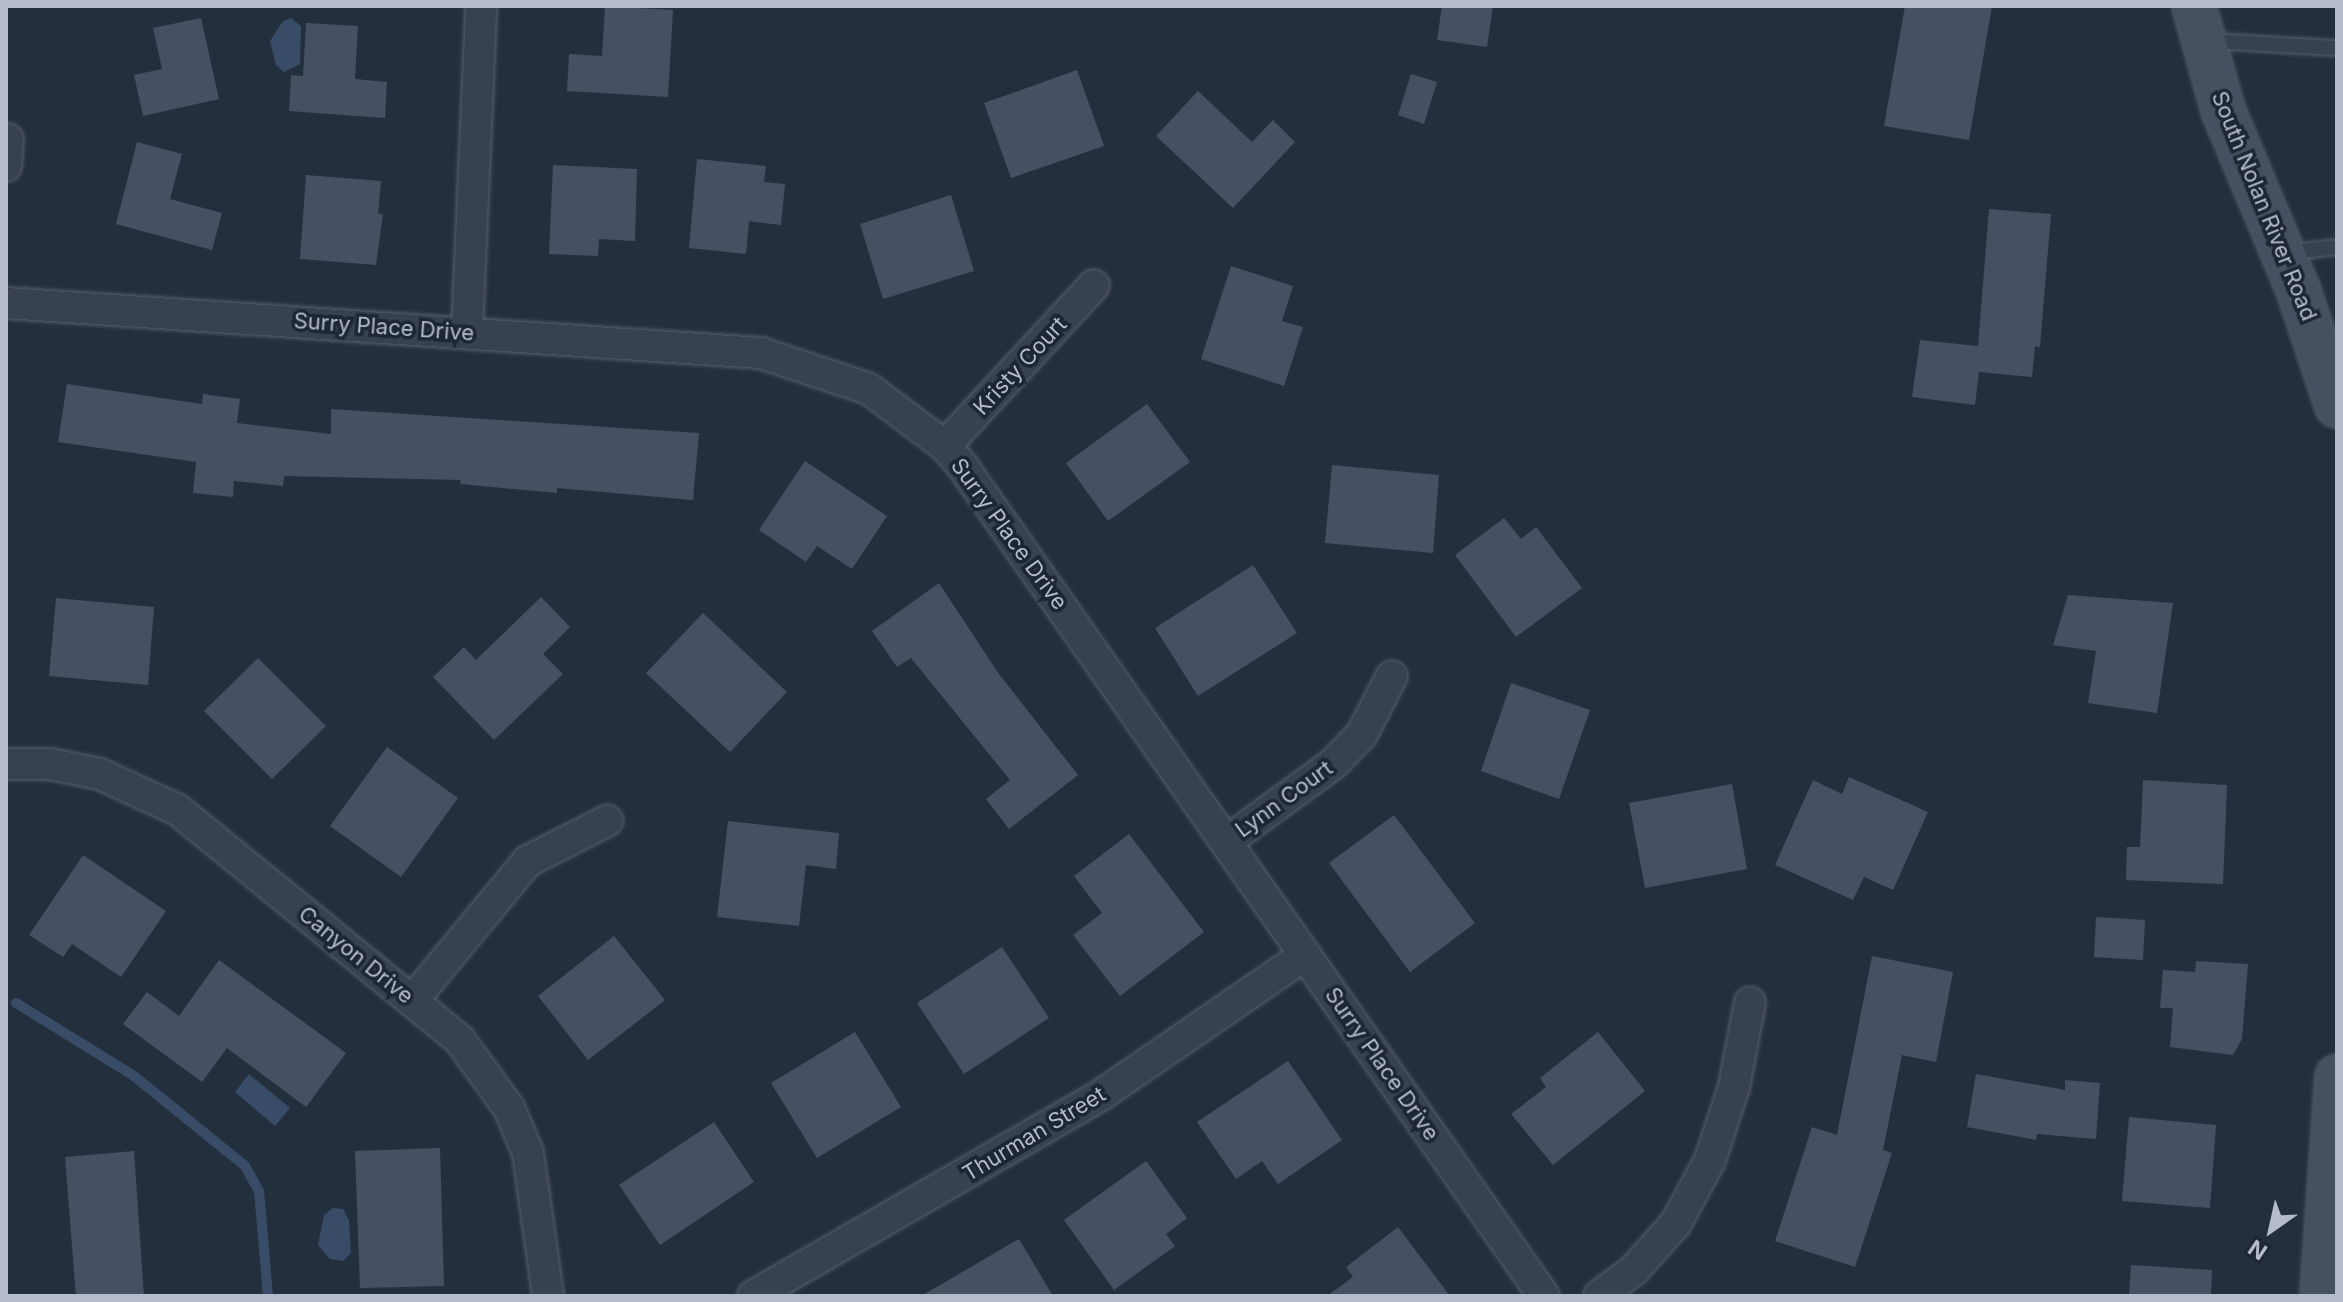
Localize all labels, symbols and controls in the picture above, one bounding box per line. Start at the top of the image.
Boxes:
street label: South Nolan River Road [2206,87,2322,325]
street label: Surry Place Drive [293,308,475,346]
street label: Kristy Court [968,311,1072,421]
street label: Surry Place Drive [945,453,1073,615]
street label: Lynn Court [1230,755,1338,843]
street label: Canyon Drive [293,901,419,1009]
street label: Surry Place Drive [1319,982,1445,1146]
street label: Thurman Street [958,1081,1110,1187]
north arrow [2231,1190,2311,1270]
text: N [2243,1234,2272,1265]

